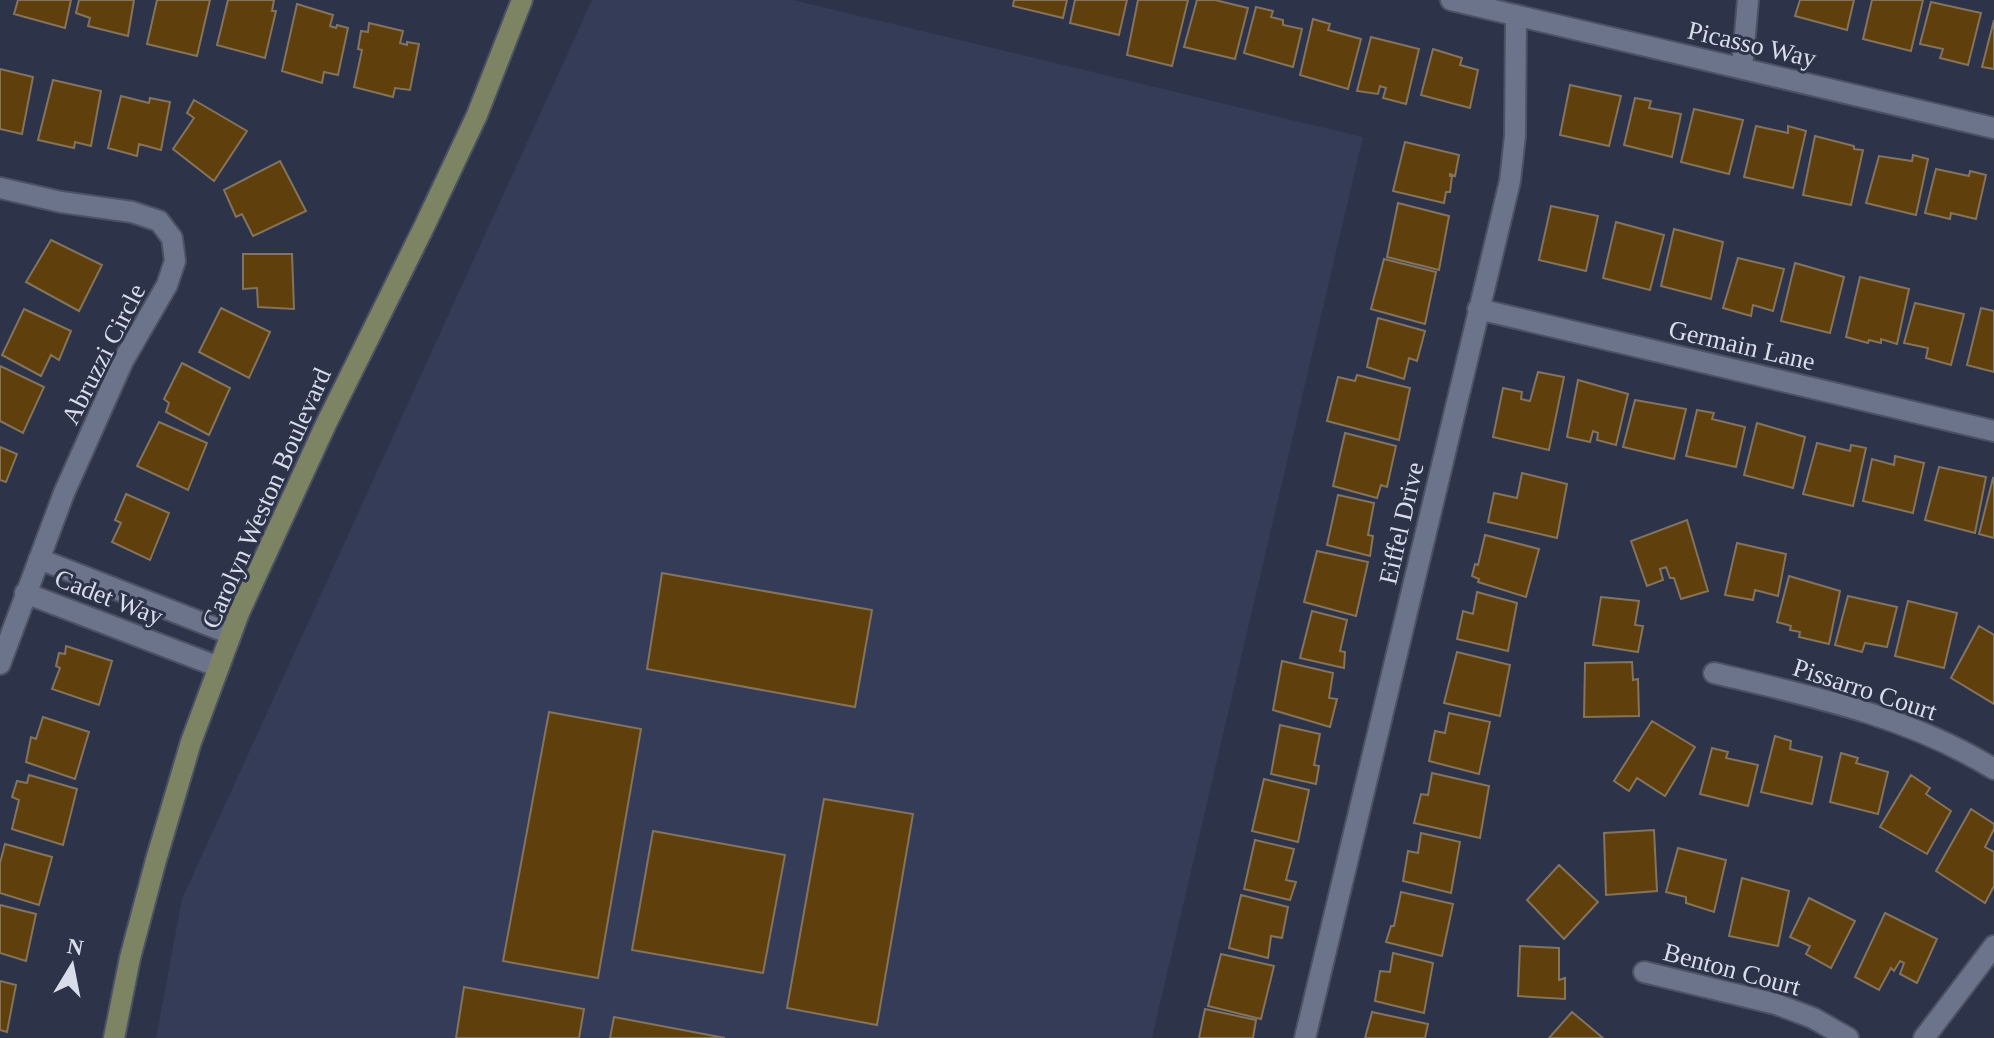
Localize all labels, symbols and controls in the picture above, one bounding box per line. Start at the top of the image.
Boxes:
street label: Picasso Way [1685,16,1819,73]
street label: Abruzzi Circle [56,279,151,429]
street label: Germain Lane [1666,315,1818,376]
street label: Carolyn Weston Boulevard [196,364,337,633]
street label: Eiffel Drive [1373,459,1430,587]
street label: Cadet Way [51,564,167,631]
street label: Pissarro Court [1789,653,1941,727]
north arrow [32,926,112,1006]
text: N [65,933,85,961]
street label: Benton Court [1660,937,1804,1002]

